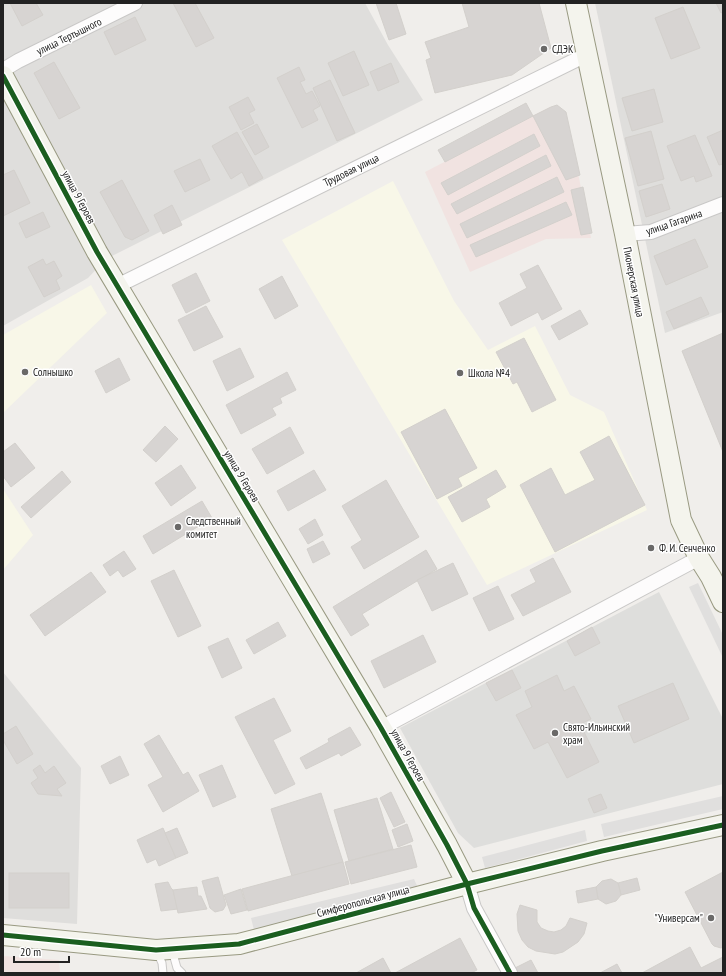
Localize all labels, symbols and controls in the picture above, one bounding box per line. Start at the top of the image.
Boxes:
street label: улица Тертышного [34,14,104,58]
place label: СДЭК [552,42,574,56]
marker: СДЭК [539,44,549,54]
street label: Трудовая улица [321,151,381,189]
street label: улица 9 Героев [59,168,99,226]
street label: улица Гагарина [644,206,704,238]
street label: Пионерская улица [620,246,648,318]
place label: Солнышко [33,365,73,379]
place label: Школа №4 [468,366,510,380]
marker: Солнышко [20,367,30,377]
marker: Школа №4 [455,368,465,378]
street label: улица 9 Героев [221,447,263,505]
place label: Следственный комитет [186,514,241,541]
marker: Следственный комитет [173,522,183,532]
place label: Ф. И. Сенченко [659,541,716,555]
marker: Ф. И. Сенченко [646,543,656,553]
place label: Свято-Ильинский храм [563,720,630,747]
street label: улица 9 Героев [388,726,428,784]
marker: Свято-Ильинский храм [550,728,560,738]
street label: Симферопольская улица [315,882,411,920]
place label: "Универсам" [655,911,703,925]
marker: "Универсам" [706,913,716,923]
scale bar [14,938,69,964]
text: 20 m [20,944,41,959]

